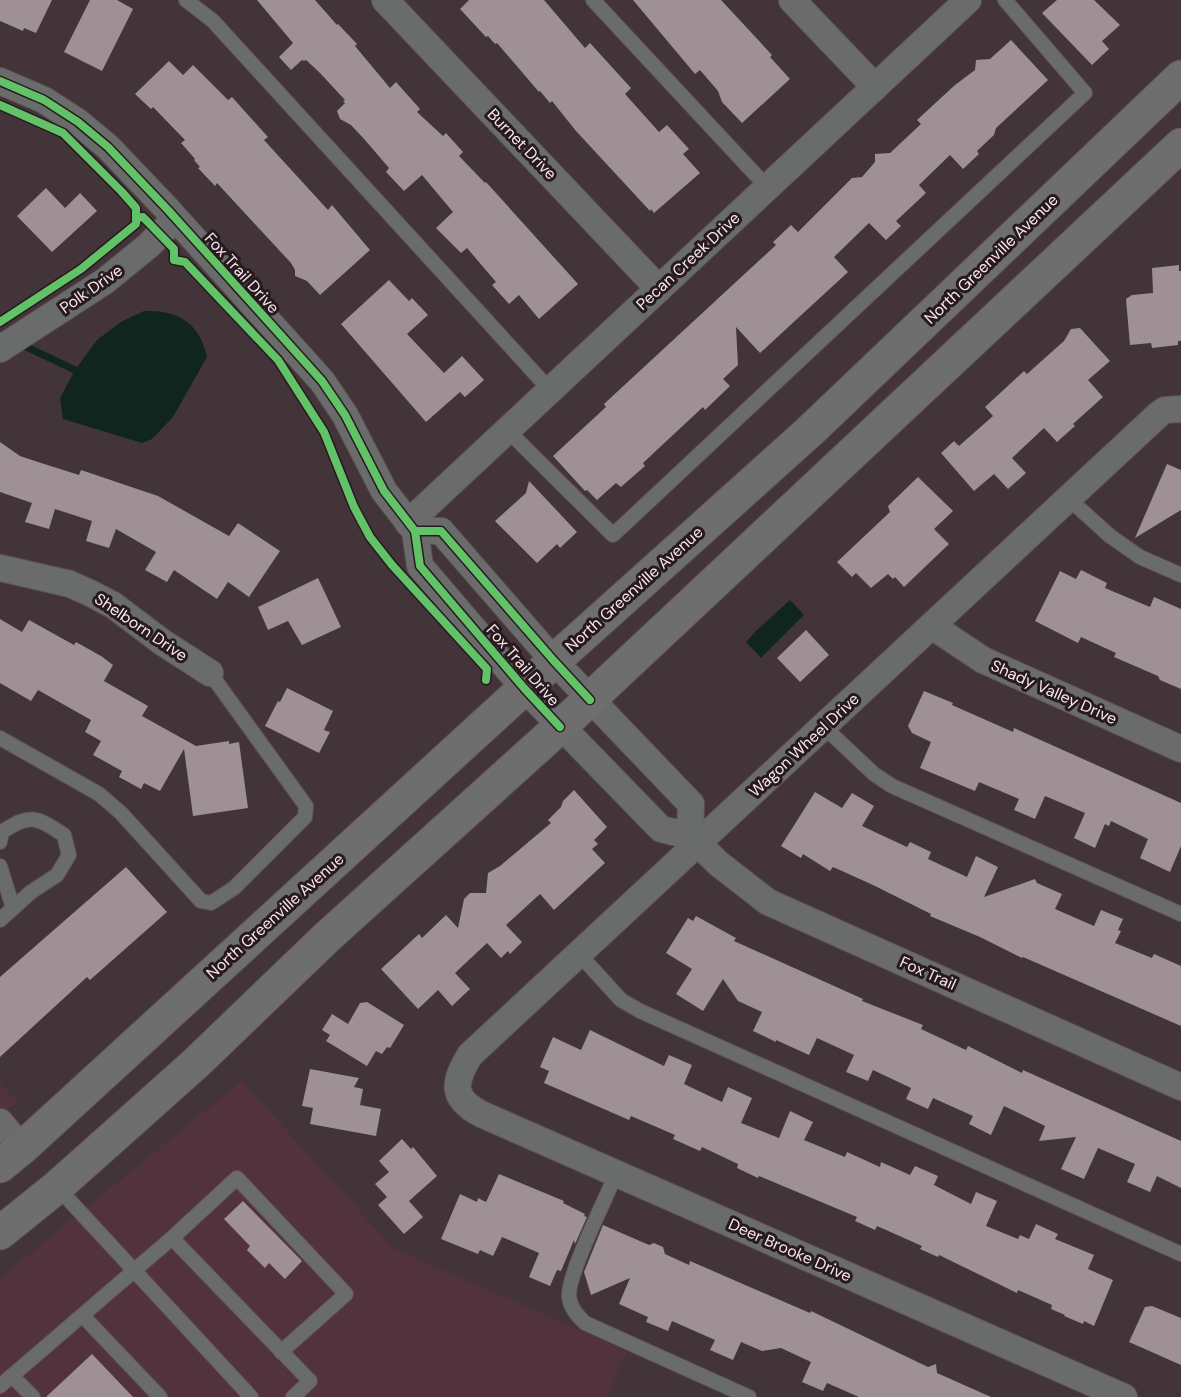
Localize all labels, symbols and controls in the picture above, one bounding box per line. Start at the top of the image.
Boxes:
street label: Burnet Drive [483,104,561,184]
street label: North Greenville Avenue [920,190,1062,328]
street label: Pecan Creek Drive [632,207,744,315]
street label: Fox Trail Drive [200,228,284,318]
street label: Polk Drive [55,260,127,318]
street label: North Greenville Avenue [561,522,707,656]
street label: Shelborn Drive [90,588,192,666]
street label: Fox Trail Drive [482,620,564,710]
street label: Shady Valley Drive [988,655,1120,729]
street label: Wagon Wheel Drive [744,688,864,802]
street label: North Greenville Avenue [202,849,348,983]
street label: Fox Trail [896,951,960,995]
street label: Deer Brooke Drive [725,1213,855,1287]

